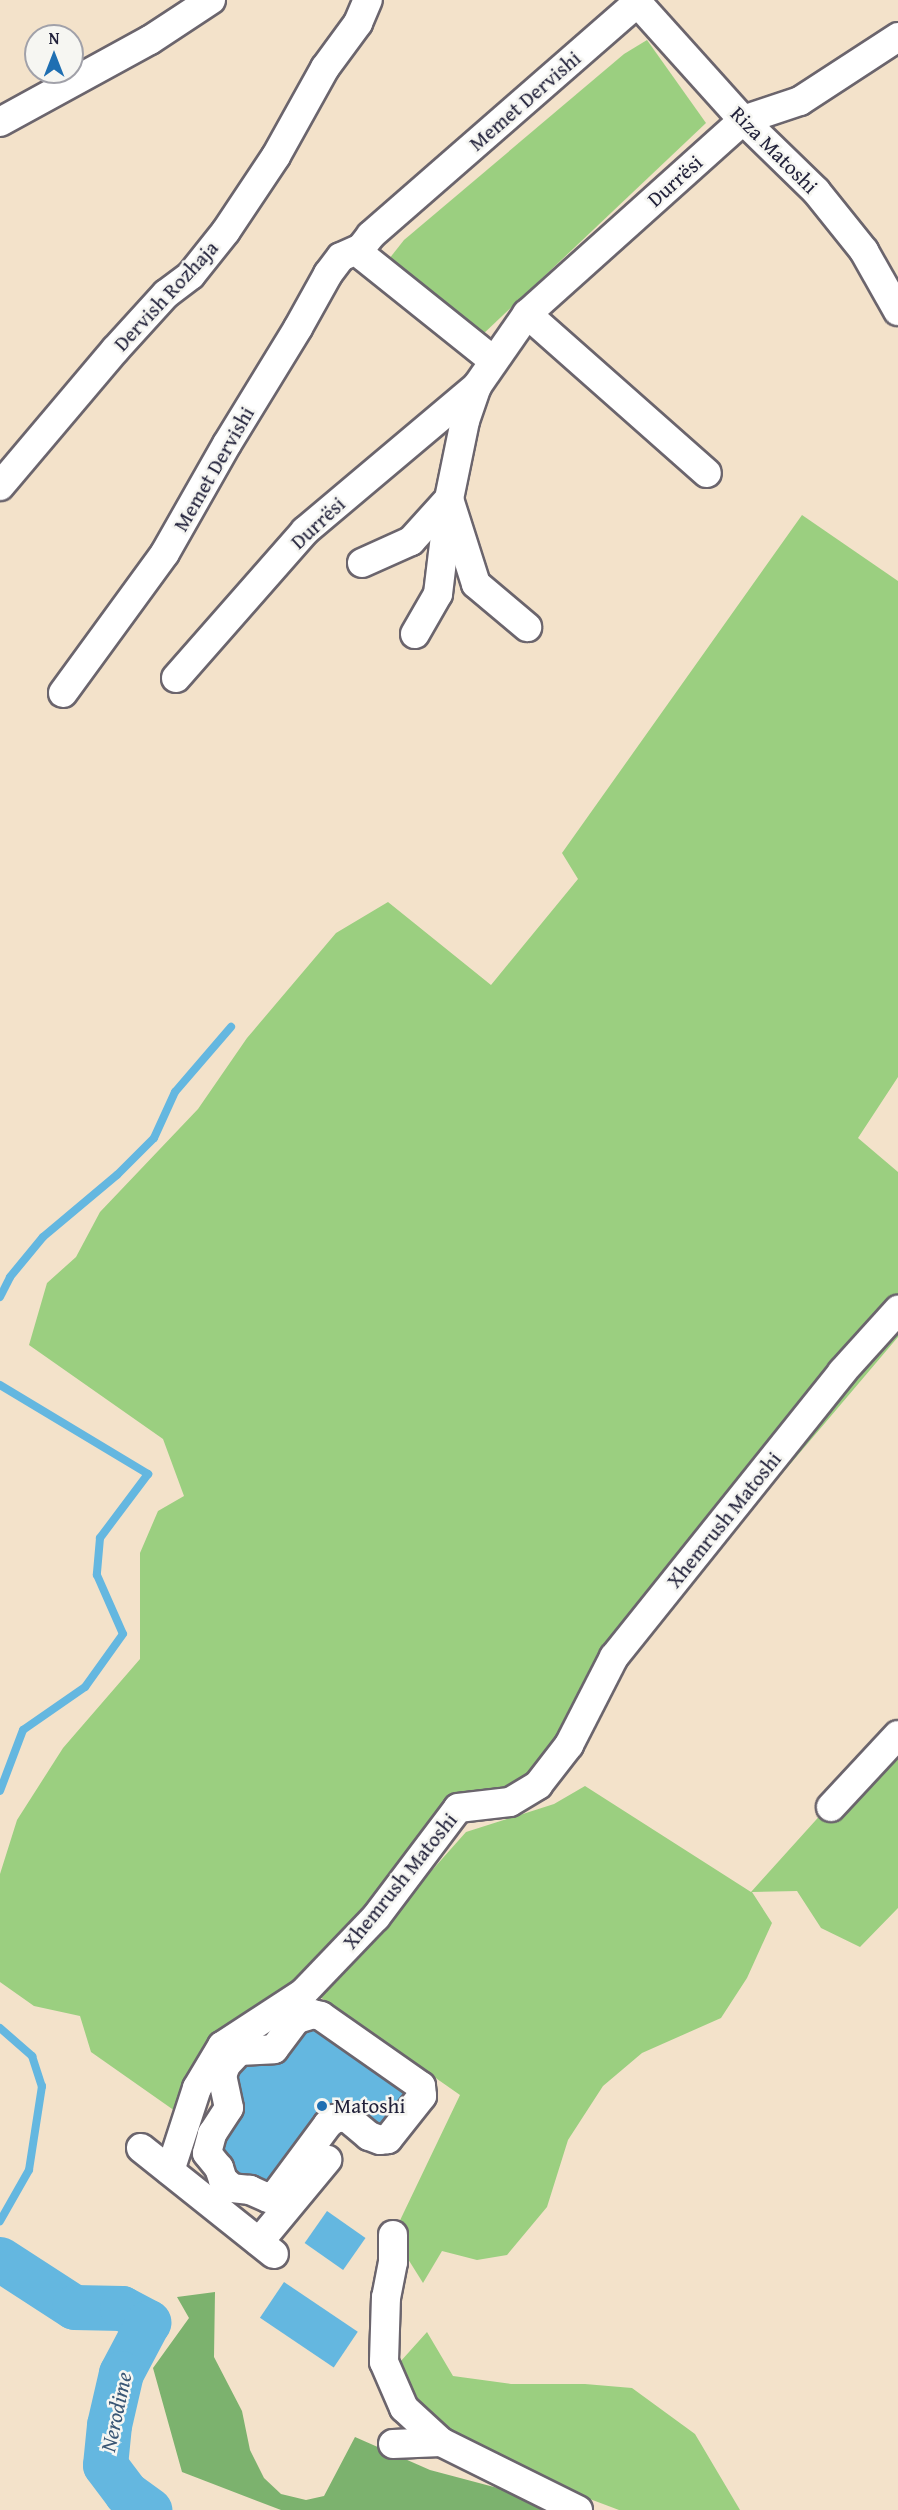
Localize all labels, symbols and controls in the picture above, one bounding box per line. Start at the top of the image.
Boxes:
north arrow [24,24,84,84]
text: N [49,26,59,50]
street label: Memet Dervishi [464,46,586,156]
street label: Riza Matoshi [725,101,823,199]
street label: Durrësi [642,150,708,212]
street label: Dervish Rozhaja [108,236,224,356]
street label: Memet Dervishi [168,402,260,536]
street label: Durrësi [285,491,351,555]
street label: Xhemrush Matoshi [661,1447,787,1593]
street label: Xhemrush Matoshi [337,1808,463,1954]
place label: Matoshi [334,2093,405,2119]
marker: Matoshi [315,2099,329,2113]
water label: Nerodime [95,2370,137,2454]

